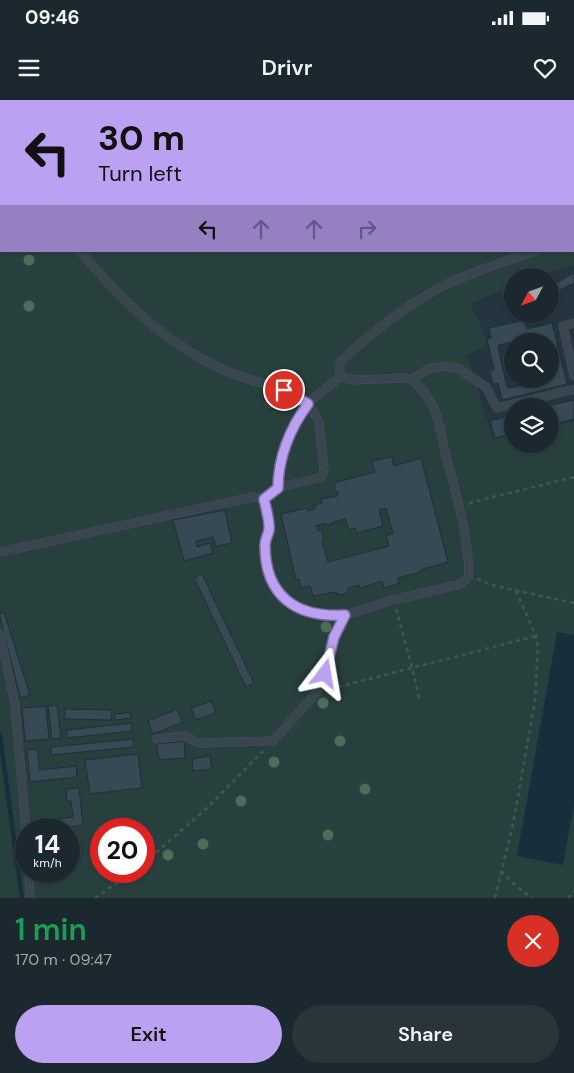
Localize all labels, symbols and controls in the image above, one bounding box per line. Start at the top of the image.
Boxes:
text: 09:46 [25,5,80,30]
text: Drivr [262,53,312,82]
icon: menu [15,54,43,82]
icon: heart [531,54,559,82]
text: 30 m [98,115,185,161]
icon: left [15,120,80,185]
text: Turn left [98,159,182,188]
icon: left [194,215,222,243]
icon: ahead [247,215,275,243]
icon: ahead [300,215,328,243]
icon: right [353,215,381,243]
north arrow [504,268,559,322]
map controls [504,268,559,453]
button: search [504,333,559,388]
pin [263,369,305,411]
icon: arrive [270,376,298,404]
button: layers [504,398,559,453]
position arrow [298,647,350,699]
speed limit sign: 20 [90,818,155,883]
text: 14 [35,828,60,861]
text: km/h [33,855,62,871]
text: 1 min [15,910,87,949]
button: close [507,915,559,967]
text: 170 m · 09:47 [15,949,112,970]
button: Exit [15,1005,282,1063]
button: Share [292,1005,559,1063]

